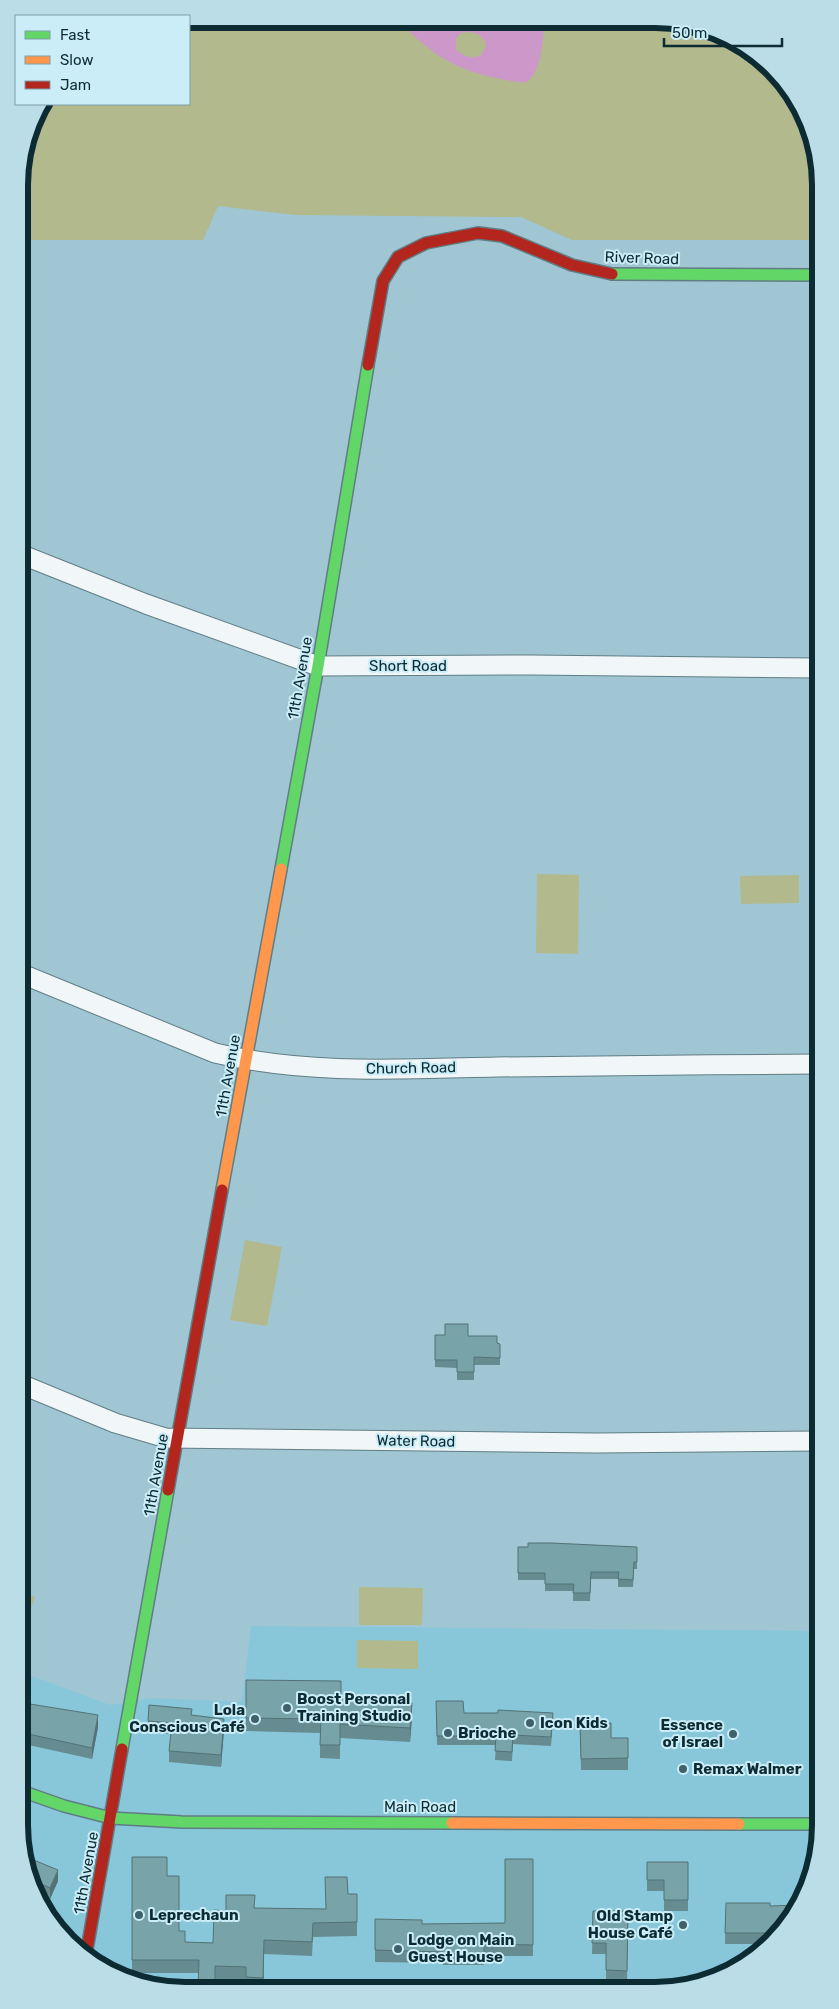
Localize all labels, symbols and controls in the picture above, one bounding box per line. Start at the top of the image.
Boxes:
legend [15,15,190,105]
scale bar [664,15,782,47]
text: 50 m [672,24,707,42]
text: Fast [60,26,90,44]
text: Slow [60,51,93,69]
text: Jam [60,76,91,94]
street label: River Road [604,248,680,268]
street label: 11th Avenue [284,635,316,721]
street label: Short Road [369,657,447,675]
street label: 11th Avenue [212,1033,244,1119]
street label: Church Road [366,1058,456,1078]
street label: Water Road [376,1431,456,1451]
street label: 11th Avenue [140,1432,172,1518]
place label: Boost Personal Training Studio [297,1690,411,1725]
place label: Lola Conscious Café [129,1701,245,1736]
marker: Boost Personal Training Studio [281,1702,293,1714]
marker: Lola Conscious Café [249,1713,261,1725]
place label: Icon Kids [540,1714,608,1732]
place label: Essence of Israel [661,1716,723,1751]
marker: Icon Kids [524,1717,536,1729]
place label: Brioche [458,1724,516,1742]
marker: Brioche [442,1727,454,1739]
marker: Essence of Israel [727,1728,739,1740]
place label: Remax Walmer [693,1760,802,1778]
marker: Remax Walmer [677,1763,689,1775]
street label: Main Road [384,1798,456,1816]
street label: 11th Avenue [70,1830,102,1916]
place label: Leprechaun [149,1906,239,1924]
place label: Old Stamp House Café [588,1907,673,1942]
marker: Leprechaun [133,1909,145,1921]
marker: Old Stamp House Café [677,1919,689,1931]
place label: Lodge on Main Guest House [408,1931,514,1966]
marker: Lodge on Main Guest House [392,1943,404,1955]

